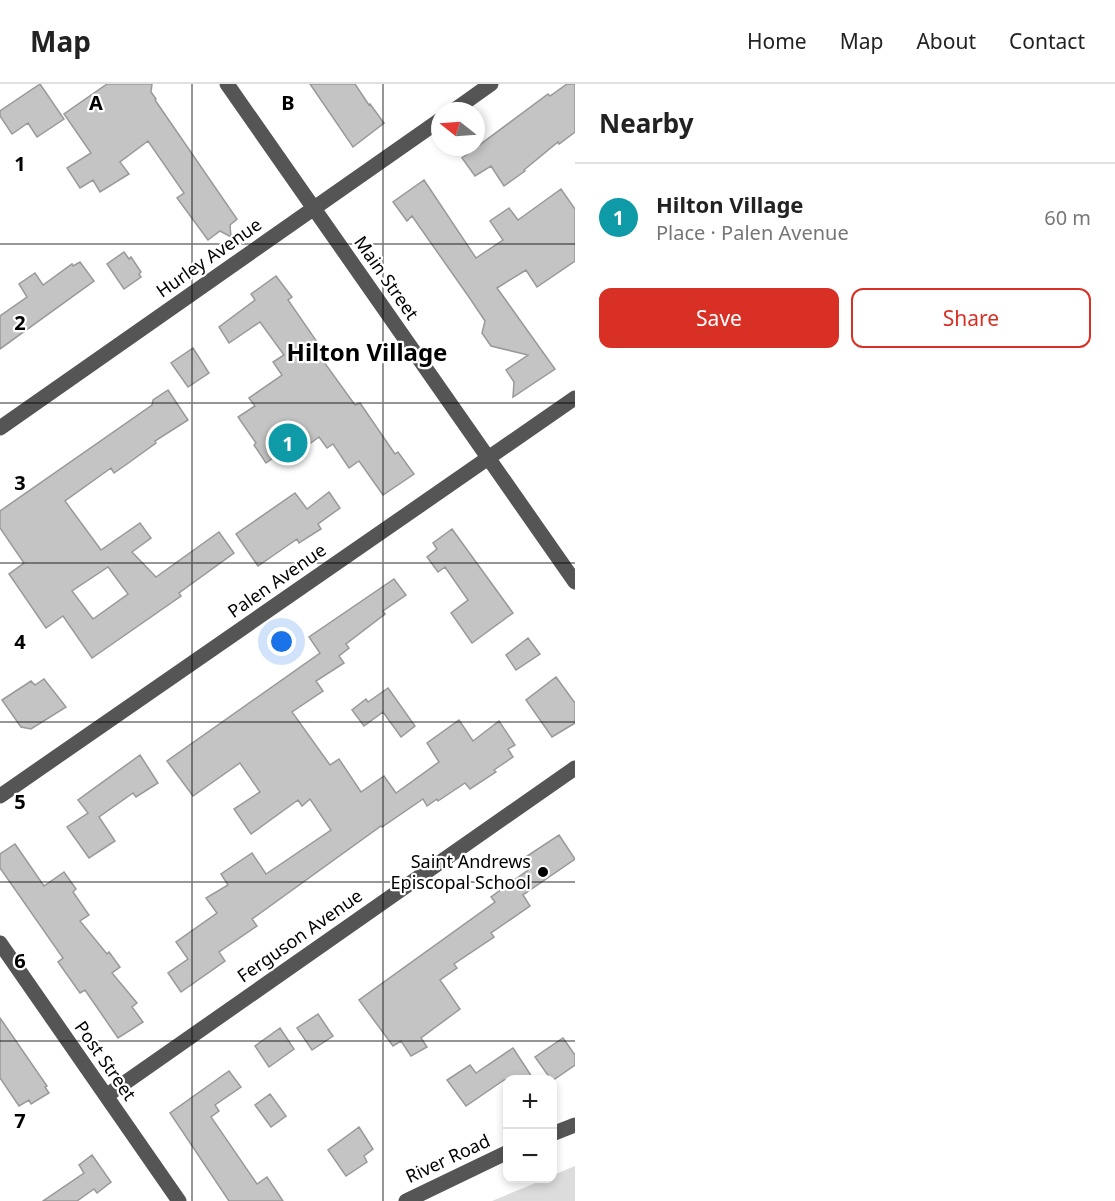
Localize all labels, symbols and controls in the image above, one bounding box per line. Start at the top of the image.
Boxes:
text: Map [30,22,91,60]
text: Home [747,27,807,55]
text: Map [840,27,883,55]
text: About [916,27,976,55]
text: Contact [1009,27,1085,55]
text: A [89,89,103,116]
text: B [281,89,295,116]
north arrow [431,102,485,156]
text: Nearby [599,105,694,141]
text: 1 [14,150,26,177]
text: Hilton Village [656,189,804,219]
text: 1 [613,204,624,231]
text: 60 m [1044,204,1091,231]
street label: Hurley Avenue [151,212,266,302]
text: Place · Palen Avenue [656,219,849,246]
street label: Main Street [349,231,425,324]
button: Save [599,288,839,348]
button: Share [851,288,1091,348]
text: 2 [14,309,26,336]
district label: Hilton Village [287,335,447,368]
pin: 1 [268,420,308,466]
text: 3 [14,469,26,496]
street label: Palen Avenue [223,537,330,623]
your location [267,627,296,656]
text: 4 [14,628,26,655]
text: 5 [14,788,26,815]
place label: Saint Andrews Episcopal School [391,849,531,894]
marker: Saint Andrews Episcopal School [536,865,550,879]
street label: Ferguson Avenue [232,883,367,987]
text: 6 [14,947,26,974]
street label: Post Street [70,1016,142,1105]
map controls [503,1075,557,1183]
button: + [503,1075,557,1129]
text: 7 [14,1107,26,1134]
street label: River Road [401,1128,494,1188]
button: − [503,1129,557,1183]

